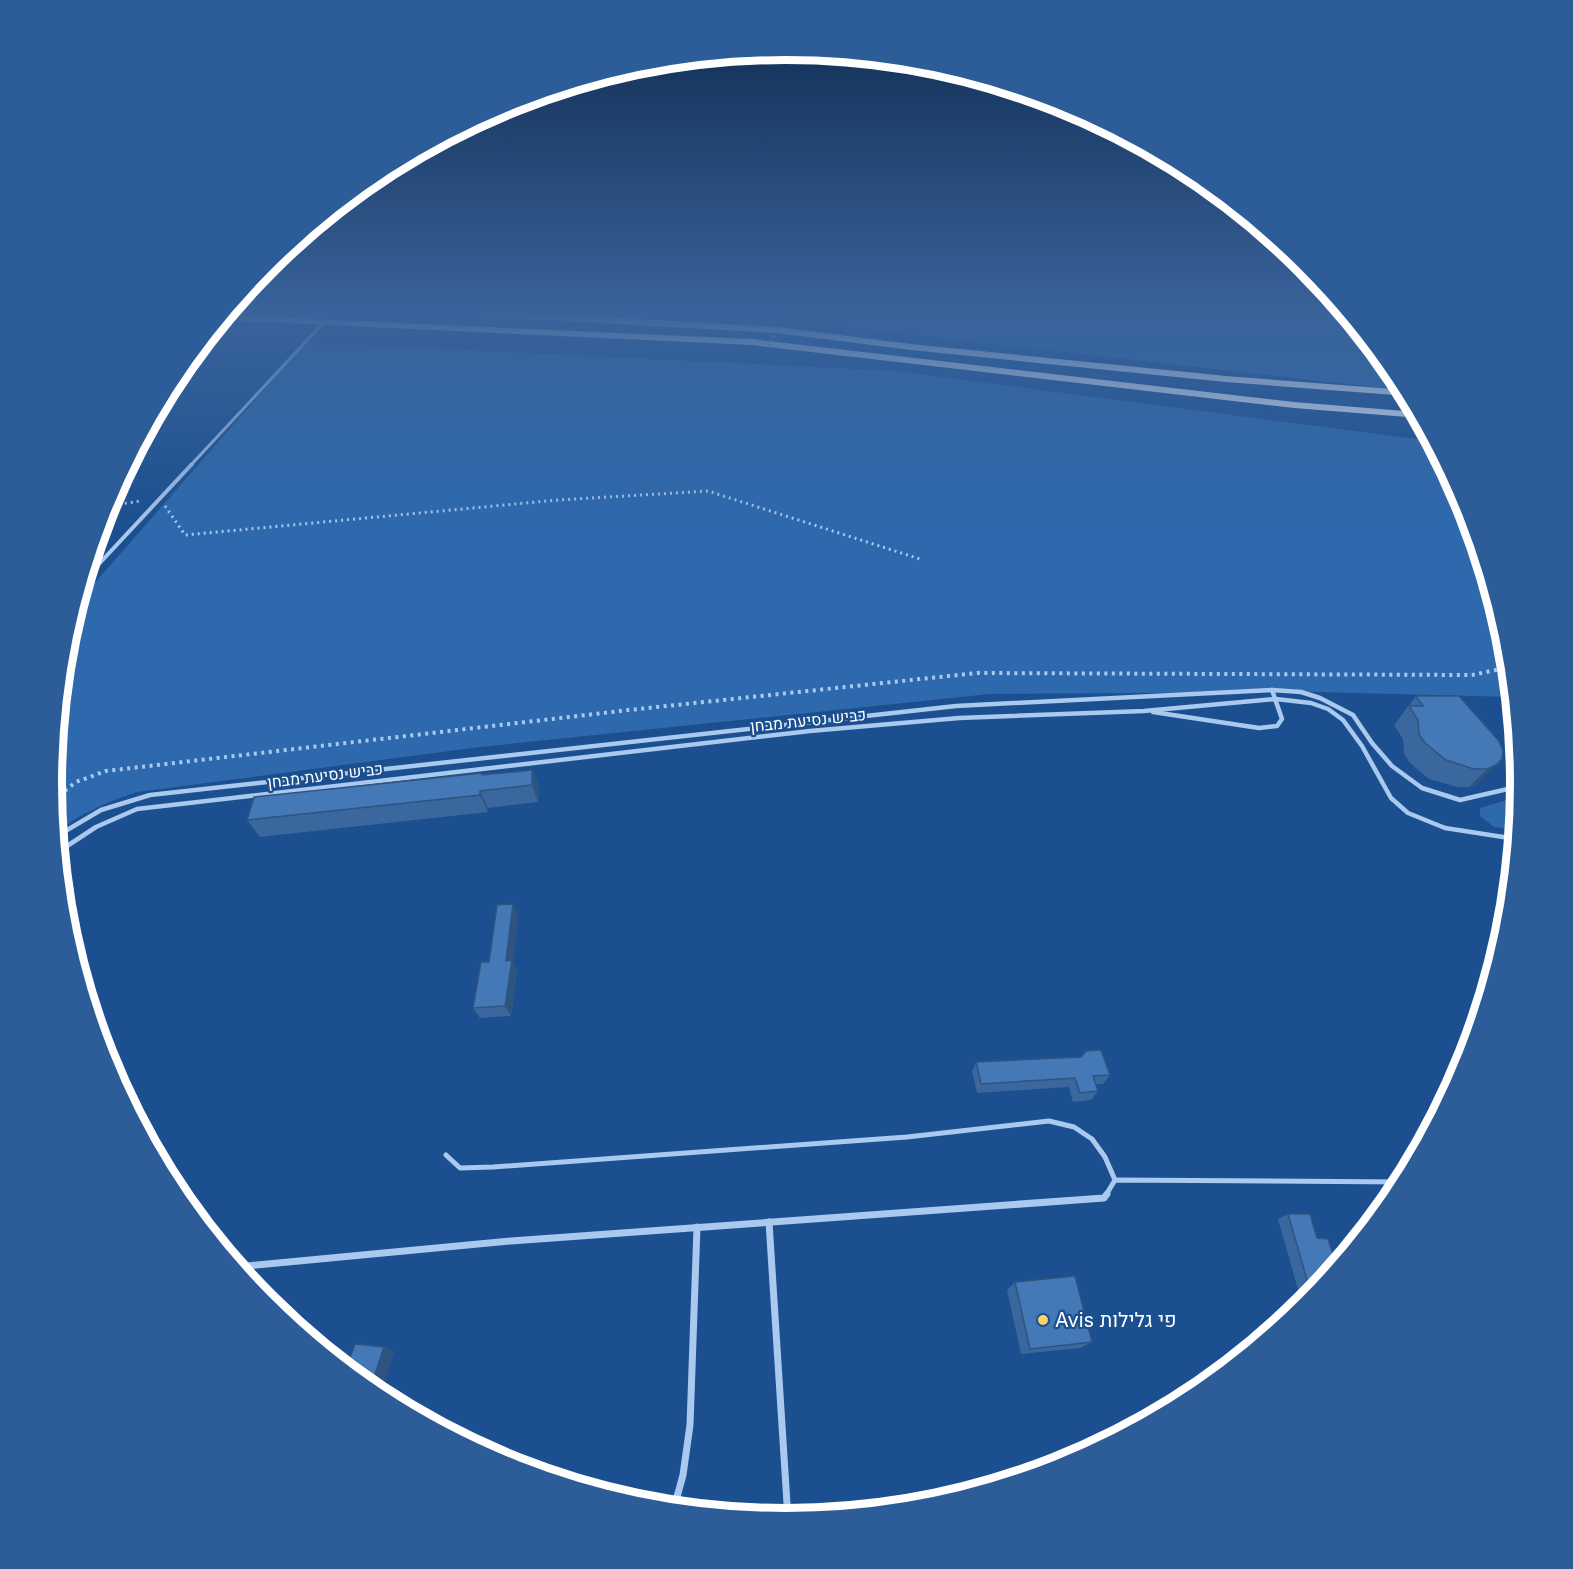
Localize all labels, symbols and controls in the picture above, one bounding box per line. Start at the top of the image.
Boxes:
street label: כביש נסיעת מבחן [749,704,867,736]
street label: כביש נסיעת מבחן [266,758,384,792]
place label: Avis פי גלילות [1055,1308,1177,1332]
marker: Avis פי גלילות [1036,1313,1050,1327]

